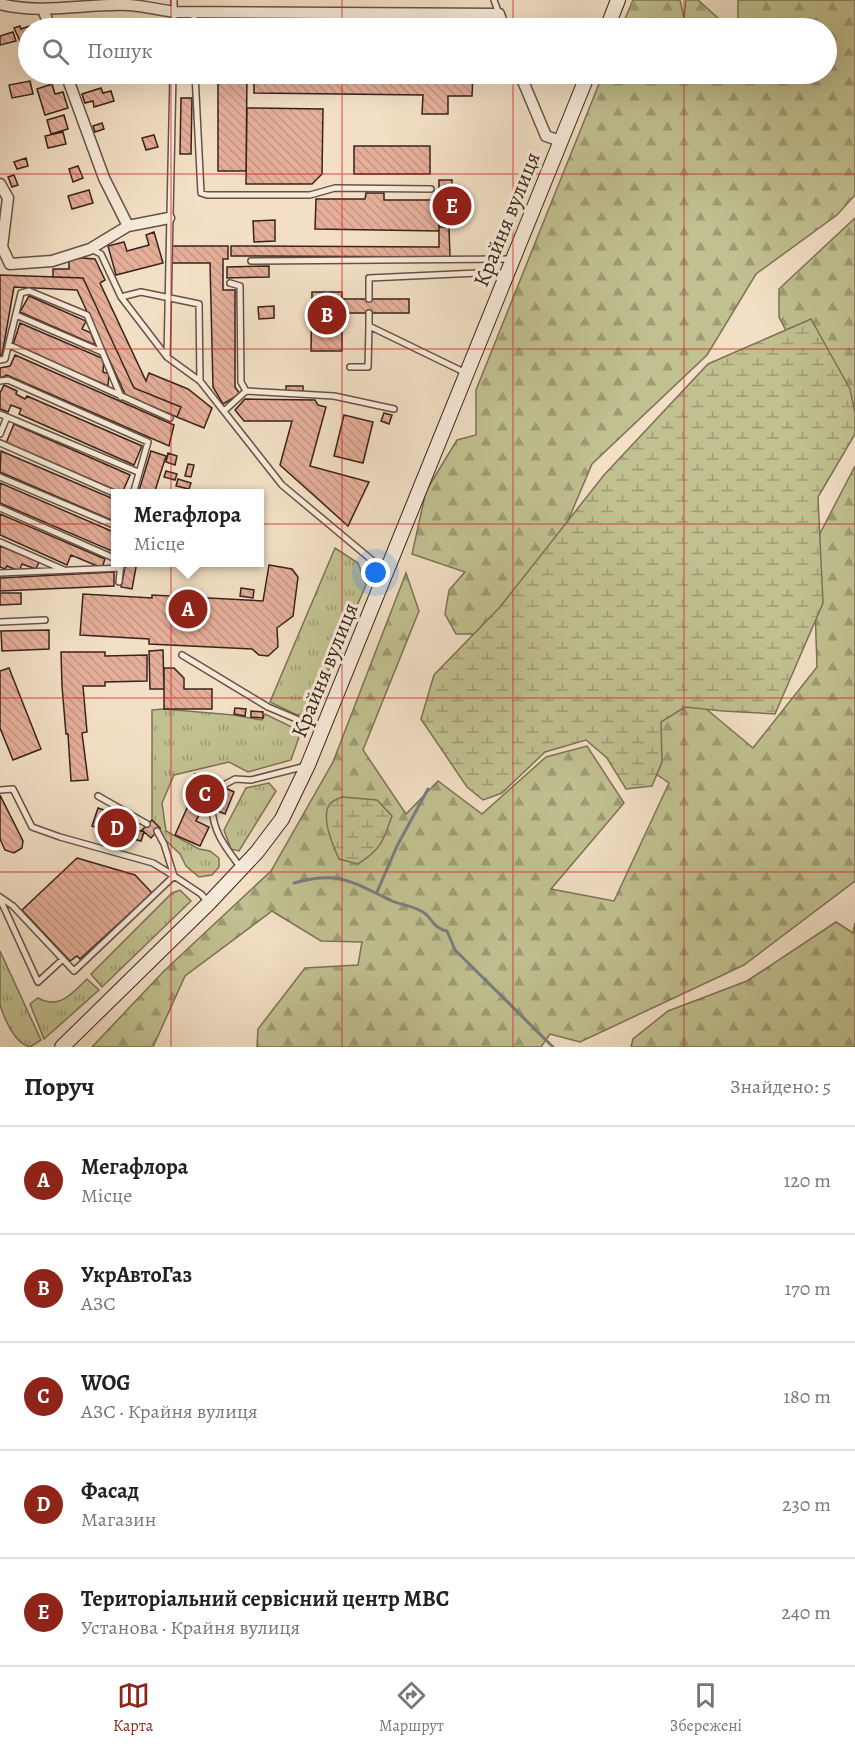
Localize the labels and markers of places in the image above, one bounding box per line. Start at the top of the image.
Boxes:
pin: E [432,184,472,228]
pin: B [308,292,346,338]
pin: A [168,586,207,632]
pin: C [186,772,224,816]
pin: D [98,806,136,850]

